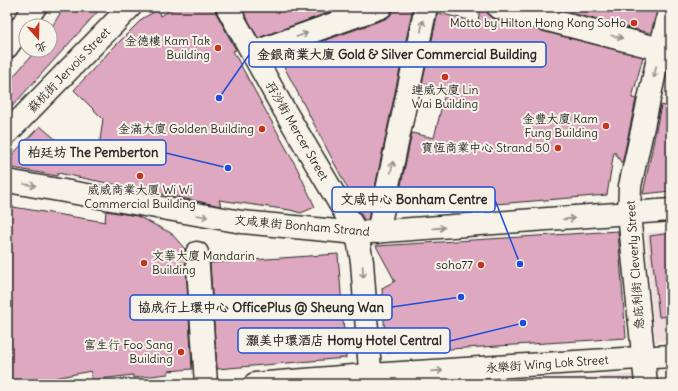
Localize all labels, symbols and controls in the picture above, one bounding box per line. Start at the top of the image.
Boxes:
place label: Motto by Hilton Hong Kong SoHo [450,15,626,30]
north arrow [18,18,58,58]
marker: Motto by Hilton Hong Kong SoHo [629,18,639,28]
one-way arrow [418,20,426,33]
street label: 蘇杭街 Jervois Street [24,24,113,115]
one-way arrow [296,30,308,38]
place label: 金德樓 Kam Tak Building [125,33,210,62]
one-way arrow [611,34,624,42]
text: 北 [34,39,49,56]
callout: 金銀商業大廈 Gold & Silver Commercial Building [249,42,546,67]
marker: 金德樓 Kam Tak Building [213,43,223,53]
text: 金銀商業大廈 Gold & Silver Commercial Building [257,46,537,63]
one-way arrow [650,65,658,78]
marker: 連威大廈 Lin Wai Building [440,72,450,82]
street label: 孖沙街 Mercer Street [263,79,332,183]
place label: 連威大廈 Lin Wai Building [411,82,479,111]
place label: 金豐大廈 Kam Fung Building [522,111,598,140]
place label: 金滿大廈 Golden Building [118,121,254,136]
marker: 金豐大廈 Kam Fung Building [601,121,611,131]
marker: 金滿大廈 Golden Building [257,124,267,134]
callout: 柏廷坊 The Pemberton [19,140,166,165]
place label: 寶恆商業中心 Strand 50 [421,140,550,155]
marker: 寶恆商業中心 Strand 50 [553,143,563,153]
text: 柏廷坊 The Pemberton [28,144,159,161]
one-way arrow [388,160,396,173]
marker: 威威商業大厦 Wi Wi Commercial Building [135,171,145,181]
one-way arrow [23,181,36,189]
place label: 威威商業大厦 Wi Wi Commercial Building [84,182,196,211]
callout: 文咸中心 Bonham Centre [332,187,495,212]
text: 文咸中心 Bonham Centre [341,191,487,208]
street label: 急庇利街 Cleverly Street [623,200,646,330]
one-way arrow [195,212,208,220]
street label: 文咸東街 Bonham Strand [234,212,370,239]
one-way arrow [562,215,575,222]
one-way arrow [432,224,445,231]
place label: 文華大廈 Mandarin Building [152,248,255,277]
place label: soho77 [436,257,473,272]
marker: 文華大廈 Mandarin Building [139,258,149,268]
marker: soho77 [476,260,486,270]
one-way arrow [359,265,366,278]
callout: 協成行上環中心 OfficePlus @ Sheung Wan [130,295,392,320]
text: 協成行上環中心 OfficePlus @ Sheung Wan [138,299,384,316]
callout: 灝美中環酒店 Homy Hotel Central [238,328,450,353]
text: 灝美中環酒店 Homy Hotel Central [246,332,442,349]
place label: 富生行 Foo Sang Building [84,337,173,366]
marker: 富生行 Foo Sang Building [176,347,186,357]
street label: 永樂街 Wing Lok Street [485,352,609,375]
one-way arrow [430,368,443,375]

